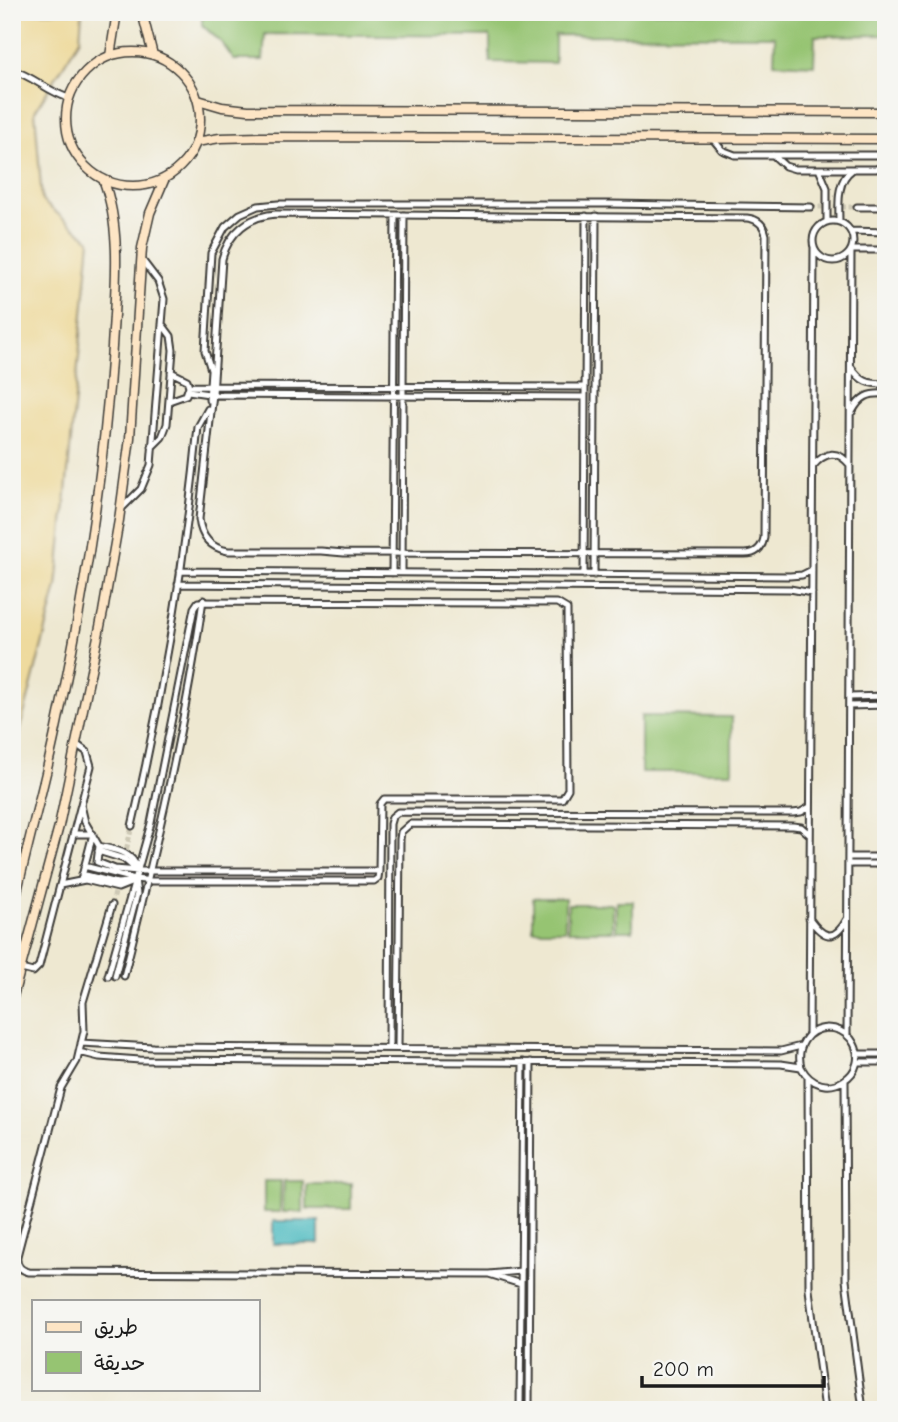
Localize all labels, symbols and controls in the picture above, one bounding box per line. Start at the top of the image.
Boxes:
legend [32,1300,259,1390]
text: طريق [94,1315,138,1339]
scale bar [642,1345,824,1389]
text: حديقة [94,1351,145,1375]
text: 200 m [653,1357,714,1381]

